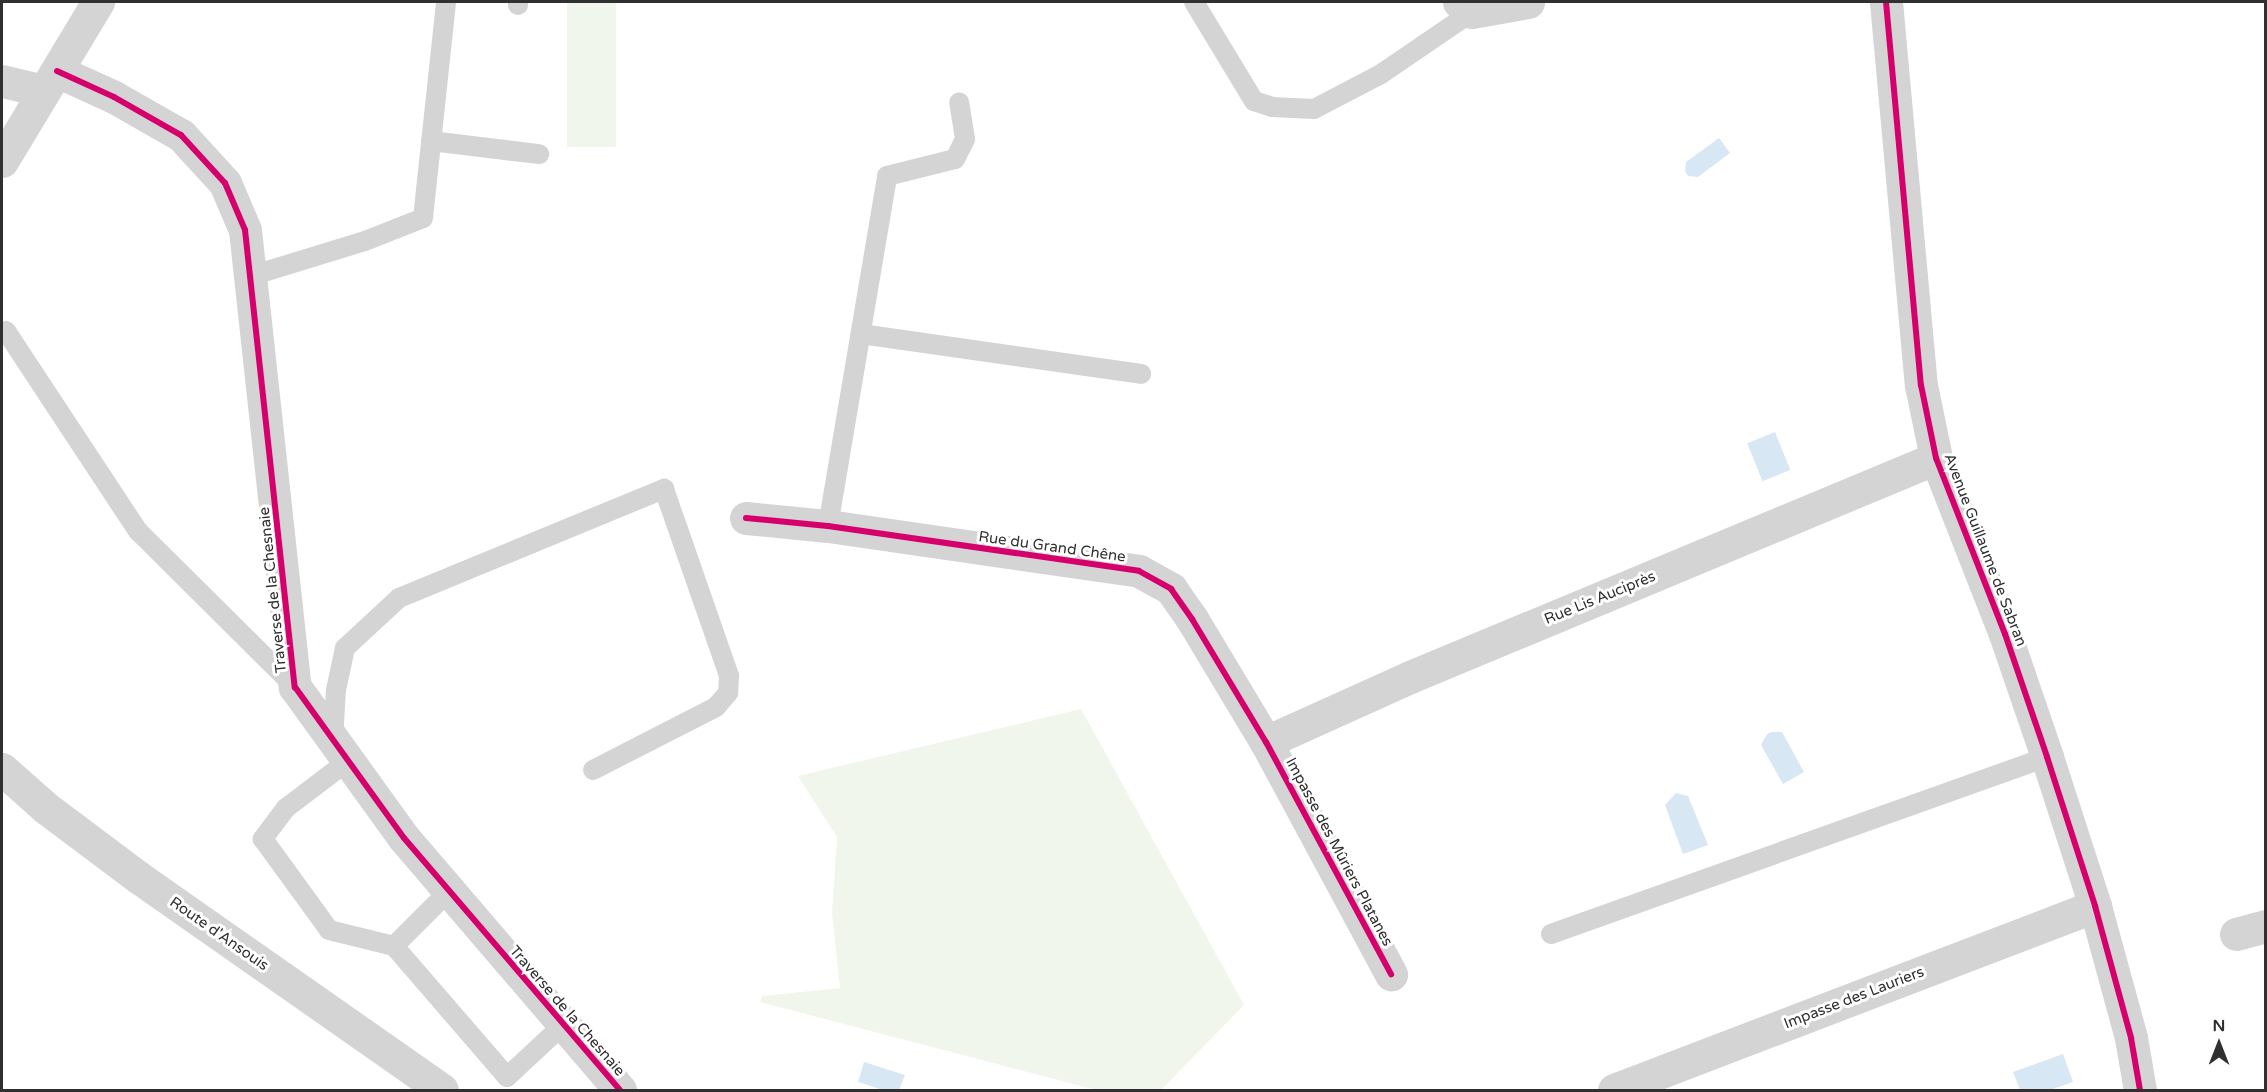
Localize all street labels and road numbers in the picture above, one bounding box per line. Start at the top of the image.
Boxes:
street label: Avenue Guillaume de Sabran [1940,451,2030,649]
street label: Traverse de la Chesnaie [255,506,291,674]
street label: Rue du Grand Chêne [977,528,1127,566]
street label: Rue Lis Auciprès [1542,568,1658,628]
street label: Impasse des Mûriers Platanes [1282,755,1396,949]
street label: Route d'Ansouis [166,893,272,975]
street label: Traverse de la Chesnaie [505,942,629,1080]
street label: Impasse des Lauriers [1781,963,1927,1033]

